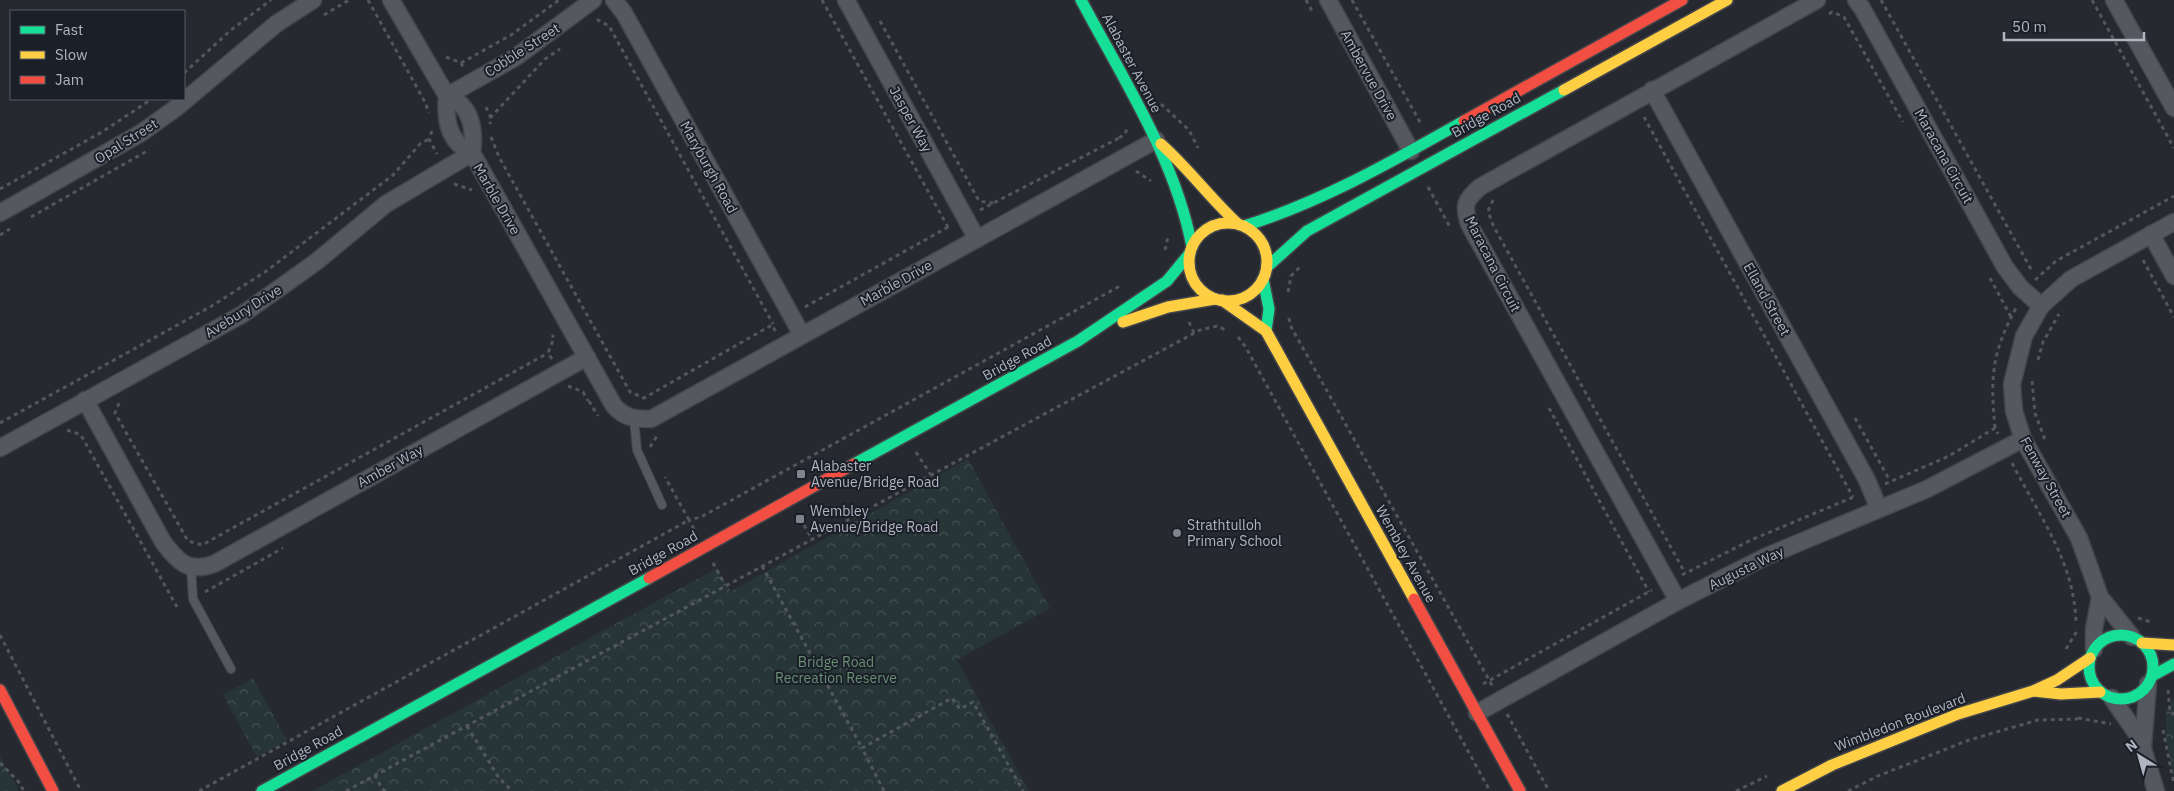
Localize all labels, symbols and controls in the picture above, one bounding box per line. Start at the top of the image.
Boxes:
legend [10,10,185,100]
street label: Alabaster Avenue [1098,10,1166,116]
scale bar [2004,10,2144,42]
text: 50 m [2012,17,2047,36]
street label: Cobble Street [481,19,563,81]
text: Fast [55,20,83,39]
street label: Ambervue Drive [1337,27,1401,124]
text: Slow [55,45,88,64]
text: Jam [55,70,84,89]
street label: Jasper Way [886,83,936,155]
street label: Bridge Road [1448,89,1524,141]
street label: Maracana Circuit [1911,106,1977,206]
street label: Opal Street [91,115,161,167]
street label: Maryburgh Road [676,118,742,216]
street label: Marble Drive [469,160,525,238]
street label: Maracana Circuit [1461,213,1525,315]
street label: Marble Drive [857,256,935,310]
street label: Elland Street [1740,259,1795,339]
street label: Avebury Drive [201,280,285,342]
street label: Bridge Road [979,332,1055,384]
street label: Fenway Street [2016,433,2076,521]
street label: Amber Way [354,441,426,491]
place label: Alabaster Avenue/Bridge Road [811,457,940,491]
marker: Alabaster Avenue/Bridge Road [795,468,807,480]
place label: Wembley Avenue/Bridge Road [810,502,939,536]
street label: Wembley Avenue [1372,502,1440,606]
marker: Wembley Avenue/Bridge Road [794,513,806,525]
place label: Strathtulloh Primary School [1187,516,1282,550]
street label: Bridge Road [625,527,701,579]
marker: Strathtulloh Primary School [1171,527,1183,539]
street label: Augusta Way [1705,542,1787,594]
park label: Bridge Road Recreation Reserve [775,653,897,687]
street label: Wimbledon Boulevard [1832,689,1968,755]
street label: Bridge Road [270,722,346,774]
north arrow [2114,731,2164,781]
text: N [2122,735,2141,756]

